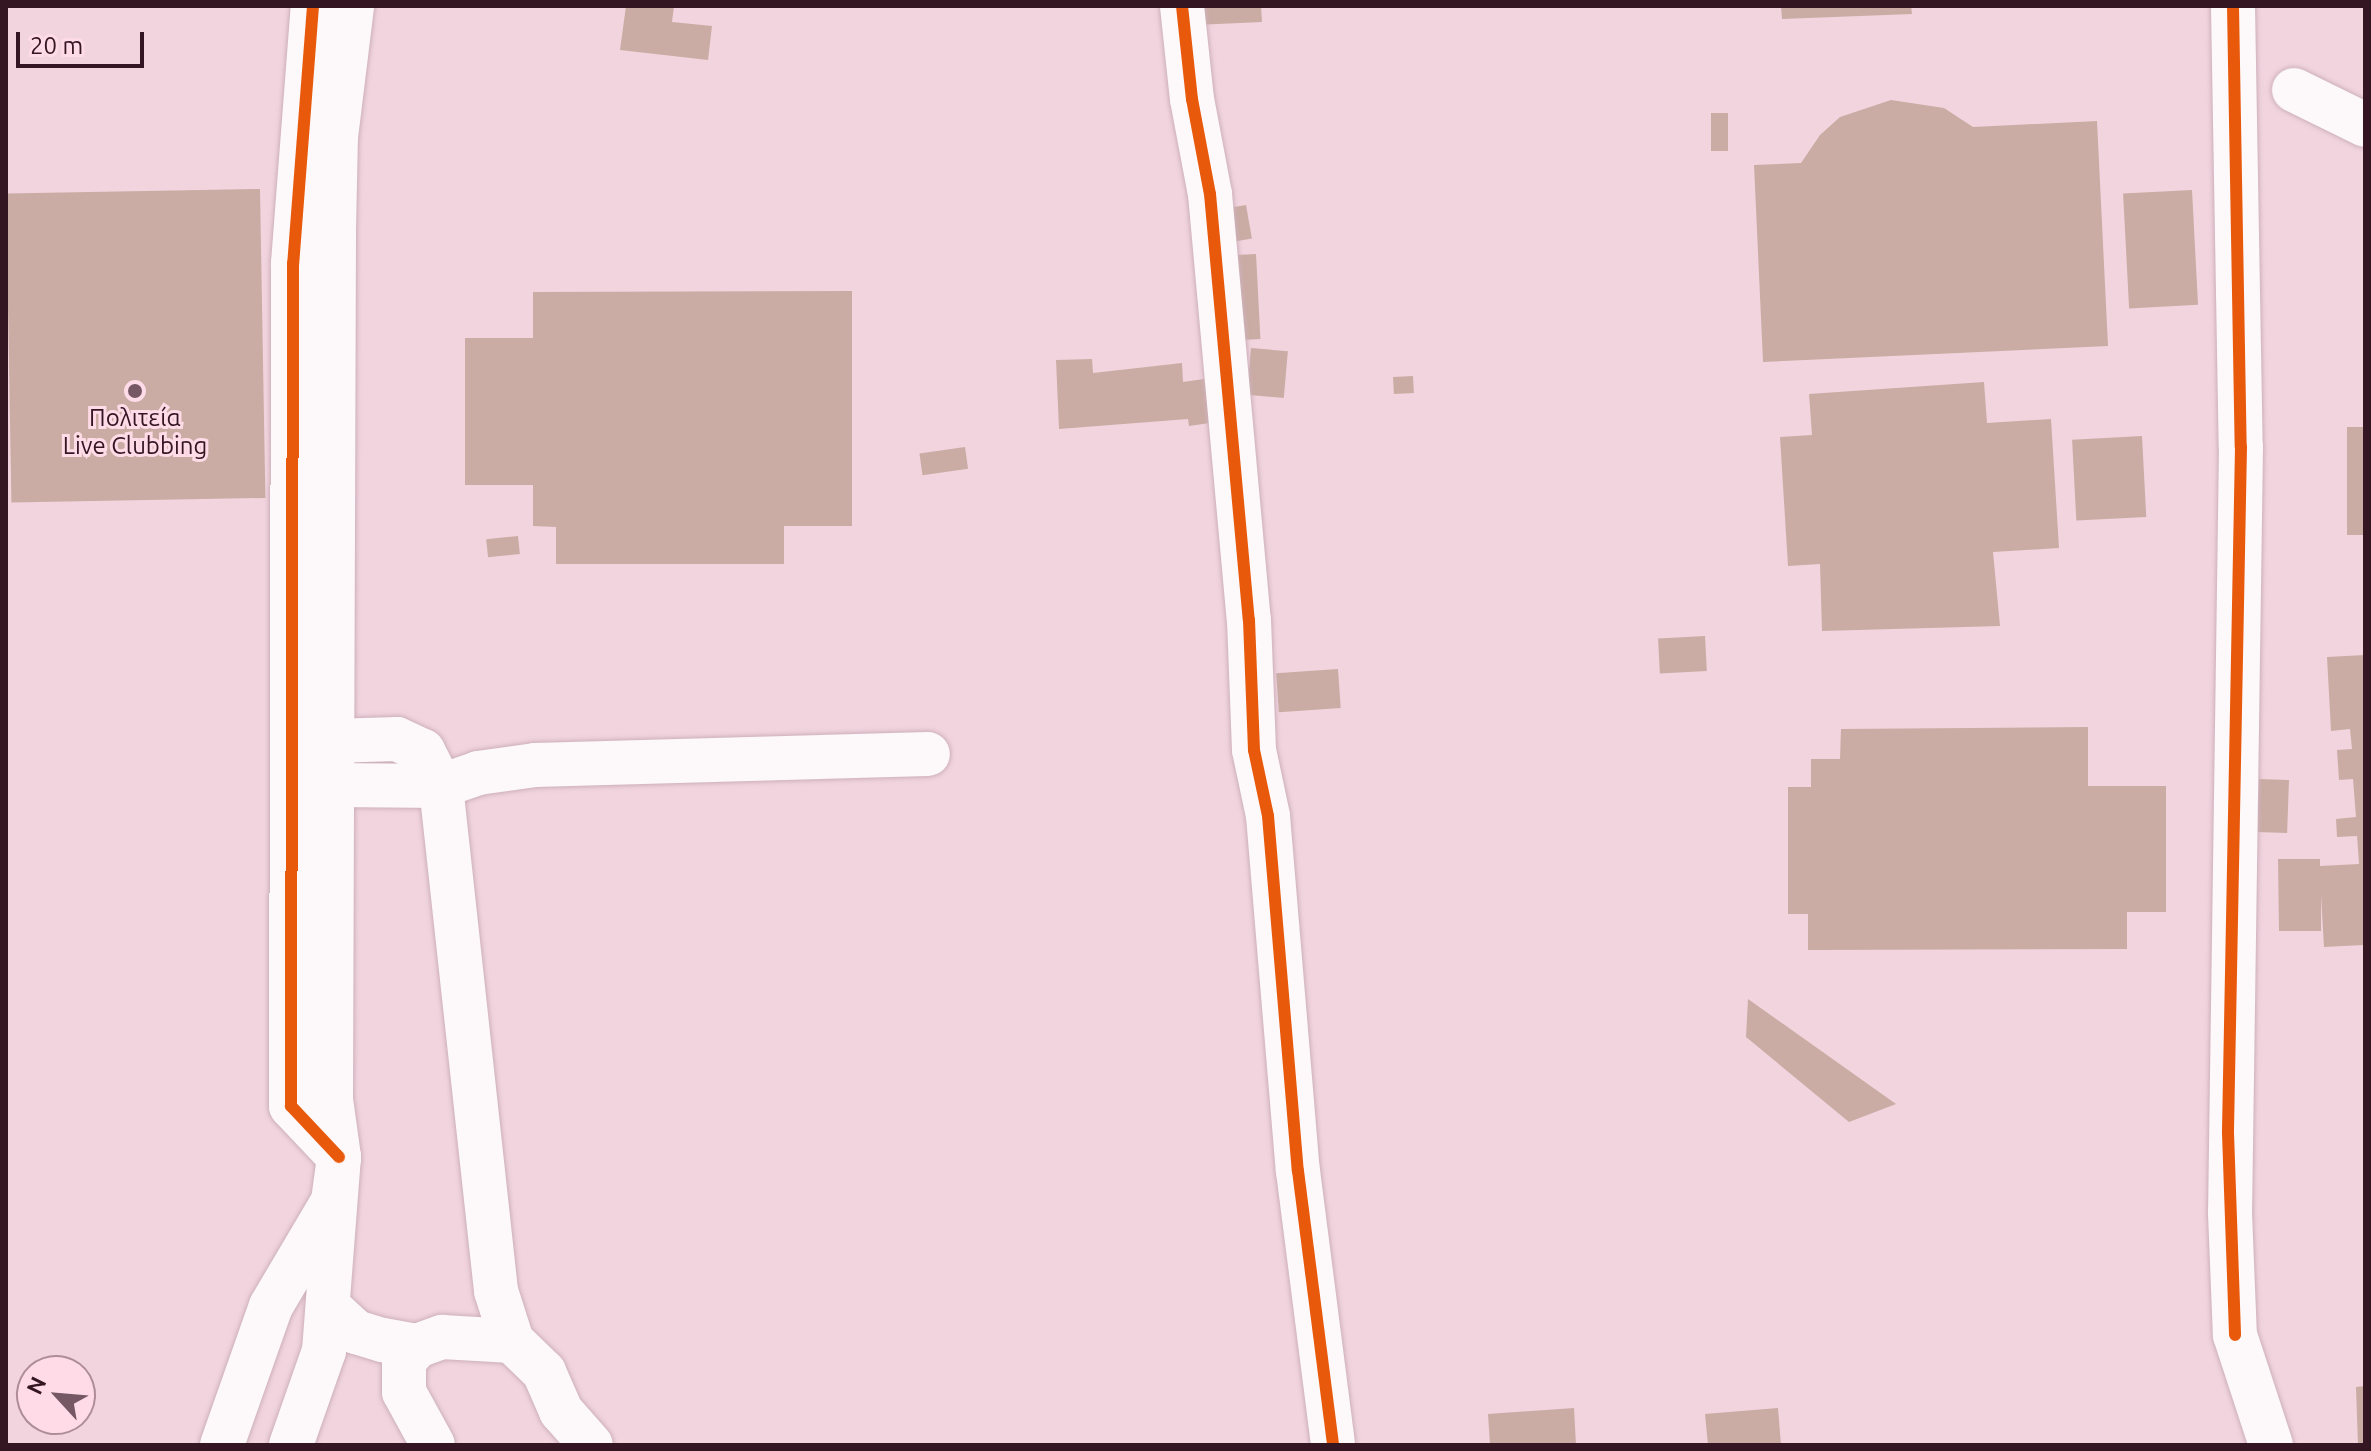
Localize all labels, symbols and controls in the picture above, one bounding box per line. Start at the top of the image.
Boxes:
scale bar [20,16,148,66]
text: 20 m [30,32,83,59]
marker: Πολιτεία Live Clubbing [126,382,144,400]
place label: Πολιτεία Live Clubbing [63,404,207,460]
north arrow [16,1355,96,1435]
text: N [21,1372,51,1398]

